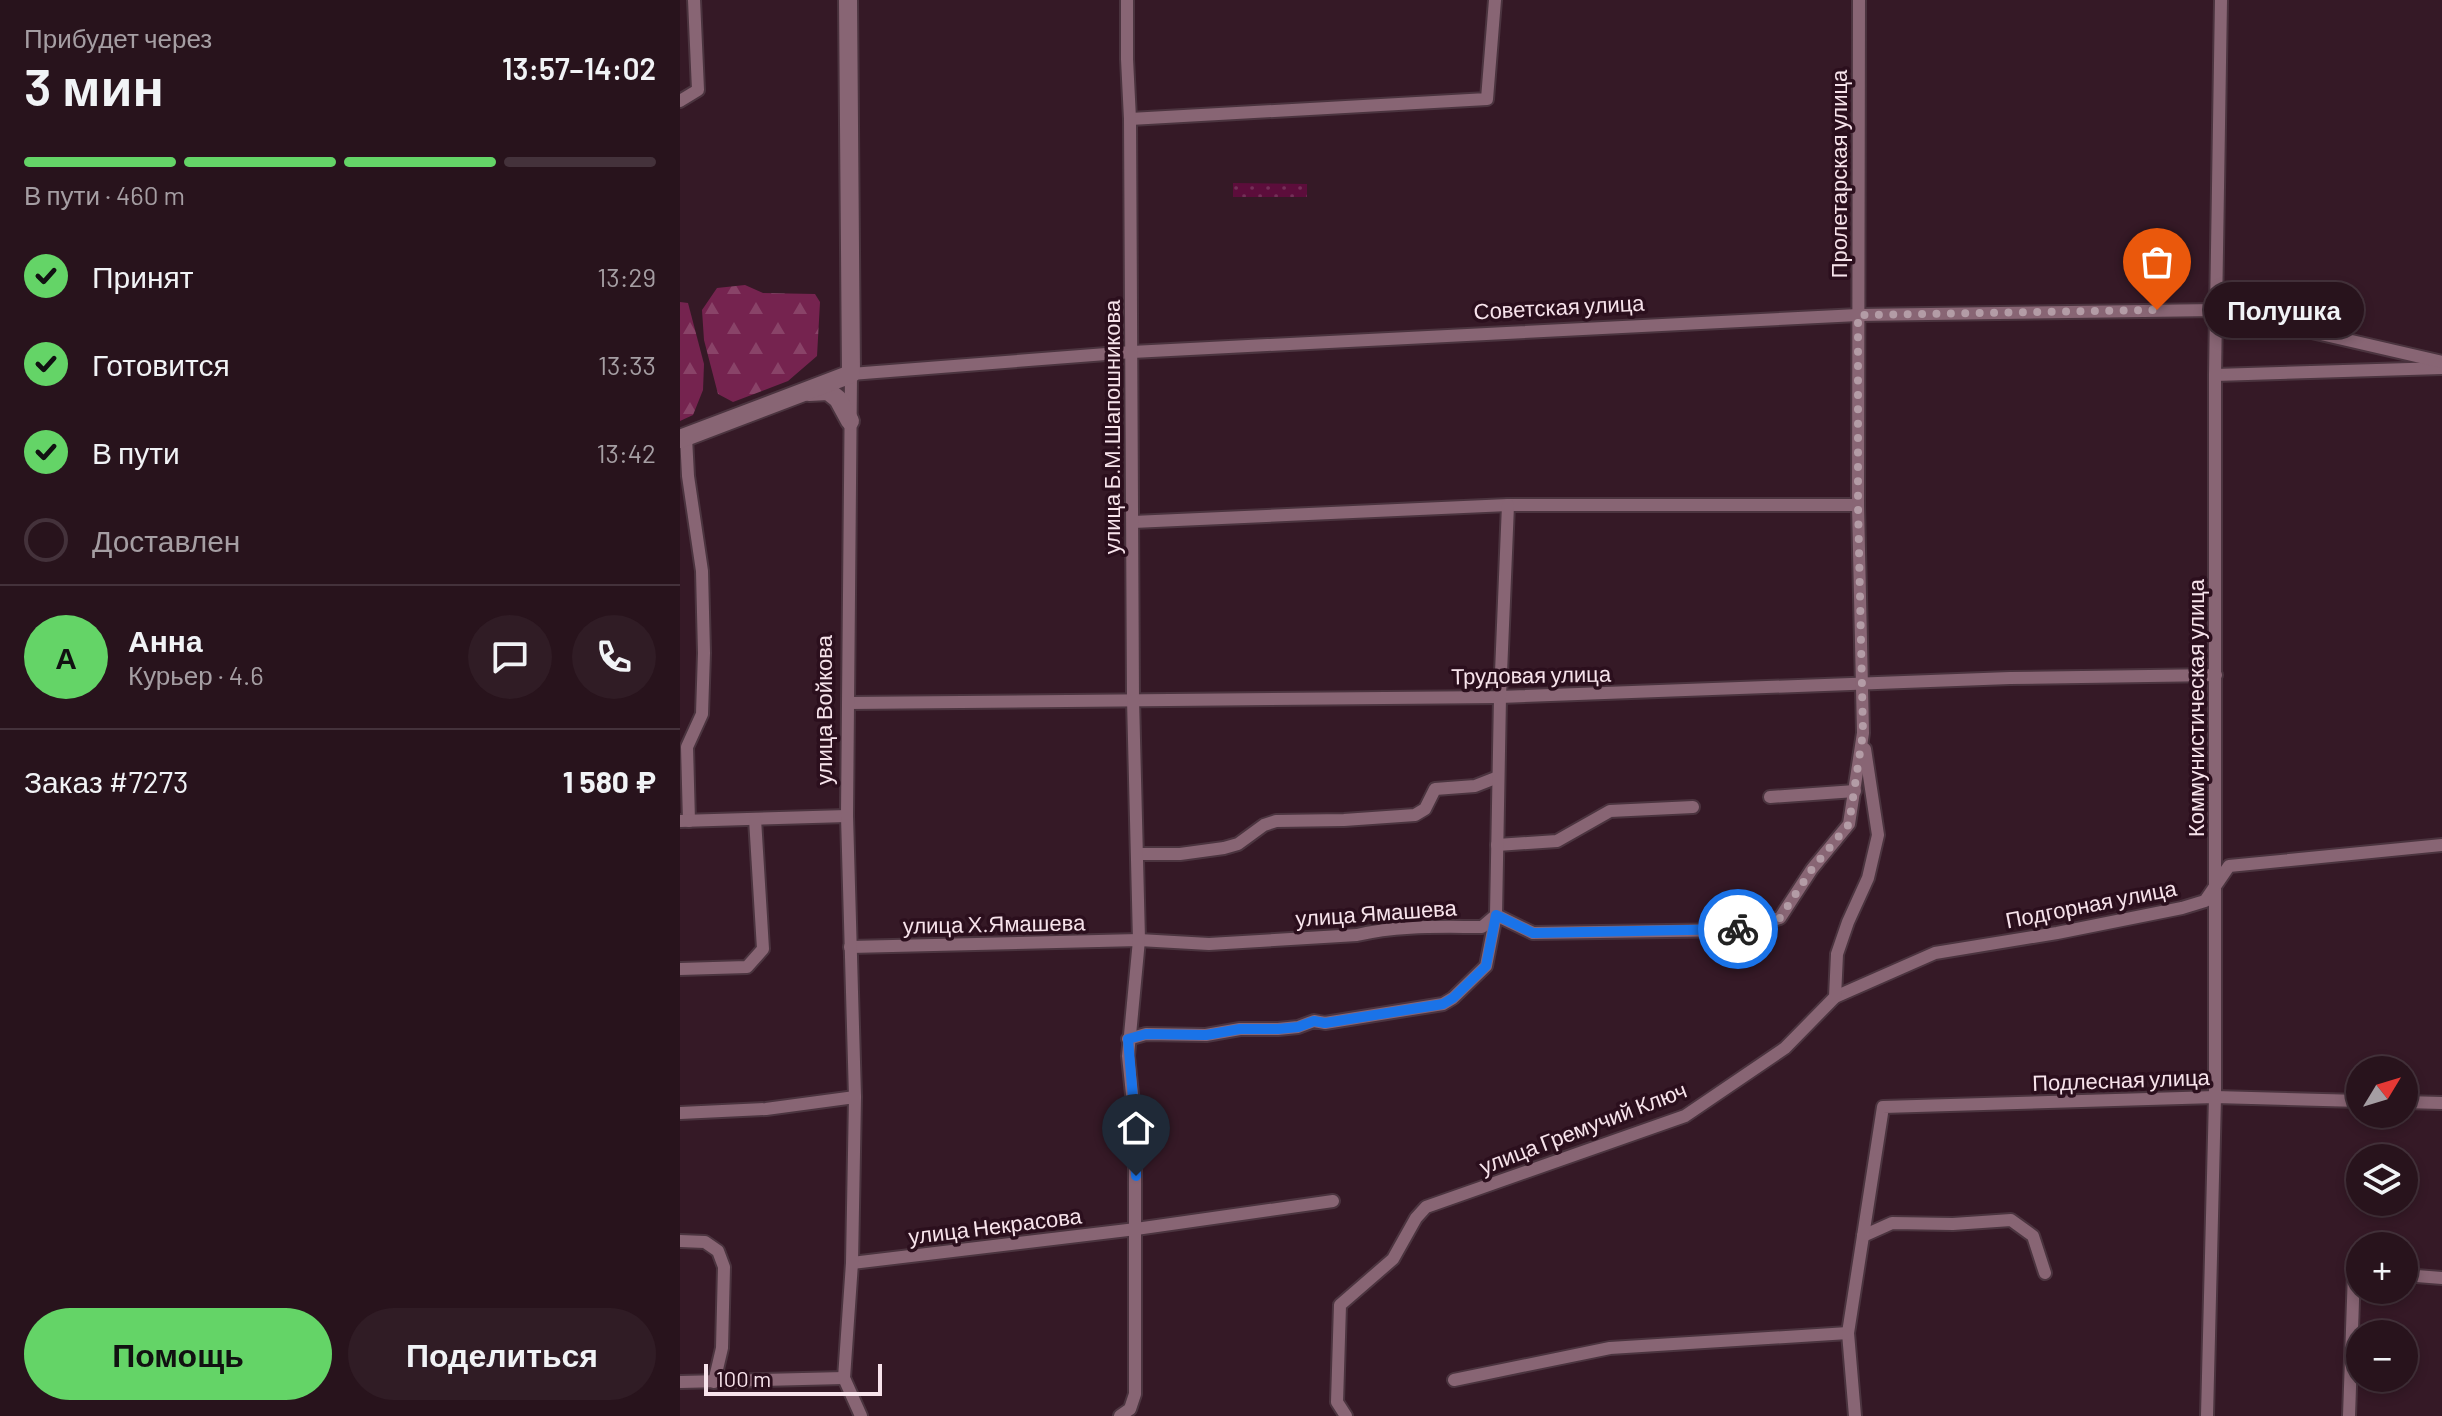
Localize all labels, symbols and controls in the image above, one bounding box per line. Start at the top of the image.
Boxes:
text: Прибудет через [24,22,212,53]
text: 13:57–14:02 [502,50,656,86]
text: 3 мин [24,54,164,116]
street label: Пролетарская улица [1825,69,1852,278]
text: В пути · 460 m [24,179,185,210]
pin [2123,228,2191,310]
icon: bag [2135,240,2179,284]
icon: check [24,254,68,298]
text: Принят [92,258,194,294]
text: 13:29 [597,261,656,292]
callout: Полушка [2205,282,2365,338]
street label: Советская улица [1473,289,1646,324]
text: Полушка [2227,294,2341,325]
street label: улица Б.М.Шапошникова [1098,299,1125,554]
icon: check [24,342,68,386]
text: Готовится [92,346,230,382]
text: 13:33 [598,349,656,380]
icon: check [24,430,68,474]
text: В пути [92,434,180,470]
text: 13:42 [596,437,656,468]
text: Доставлен [92,522,240,558]
street label: Коммунистическая улица [2182,578,2209,837]
button: chat [468,615,552,699]
button: phone [572,615,656,699]
text: Анна [128,622,203,658]
street label: улица Войкова [810,634,837,785]
text: А [55,639,77,675]
text: Курьер · 4.6 [128,659,264,690]
street label: Трудовая улица [1451,660,1612,689]
text: Заказ #7273 [24,763,188,799]
text: 1 580 ₽ [563,763,656,799]
street label: Подгорная улица [2003,874,2179,933]
courier [1698,889,1778,969]
street label: улица Ямашева [1294,893,1458,932]
icon: bike [1716,907,1760,951]
street label: улица Х.Ямашева [903,908,1086,939]
north arrow [2346,1056,2418,1128]
map controls [2346,1056,2418,1392]
street label: Подлесная улица [2032,1063,2211,1096]
street label: улица Гремучий Ключ [1475,1076,1690,1180]
pin [1102,1094,1170,1176]
icon: home [1114,1106,1158,1150]
button: layers [2346,1144,2418,1216]
street label: улица Некрасова [907,1201,1084,1250]
button: + [2346,1232,2418,1304]
button: Помощь [24,1308,332,1400]
button: Поделиться [348,1308,656,1400]
button: − [2346,1320,2418,1392]
scale bar [704,1360,882,1396]
text: 100 m [716,1365,771,1391]

